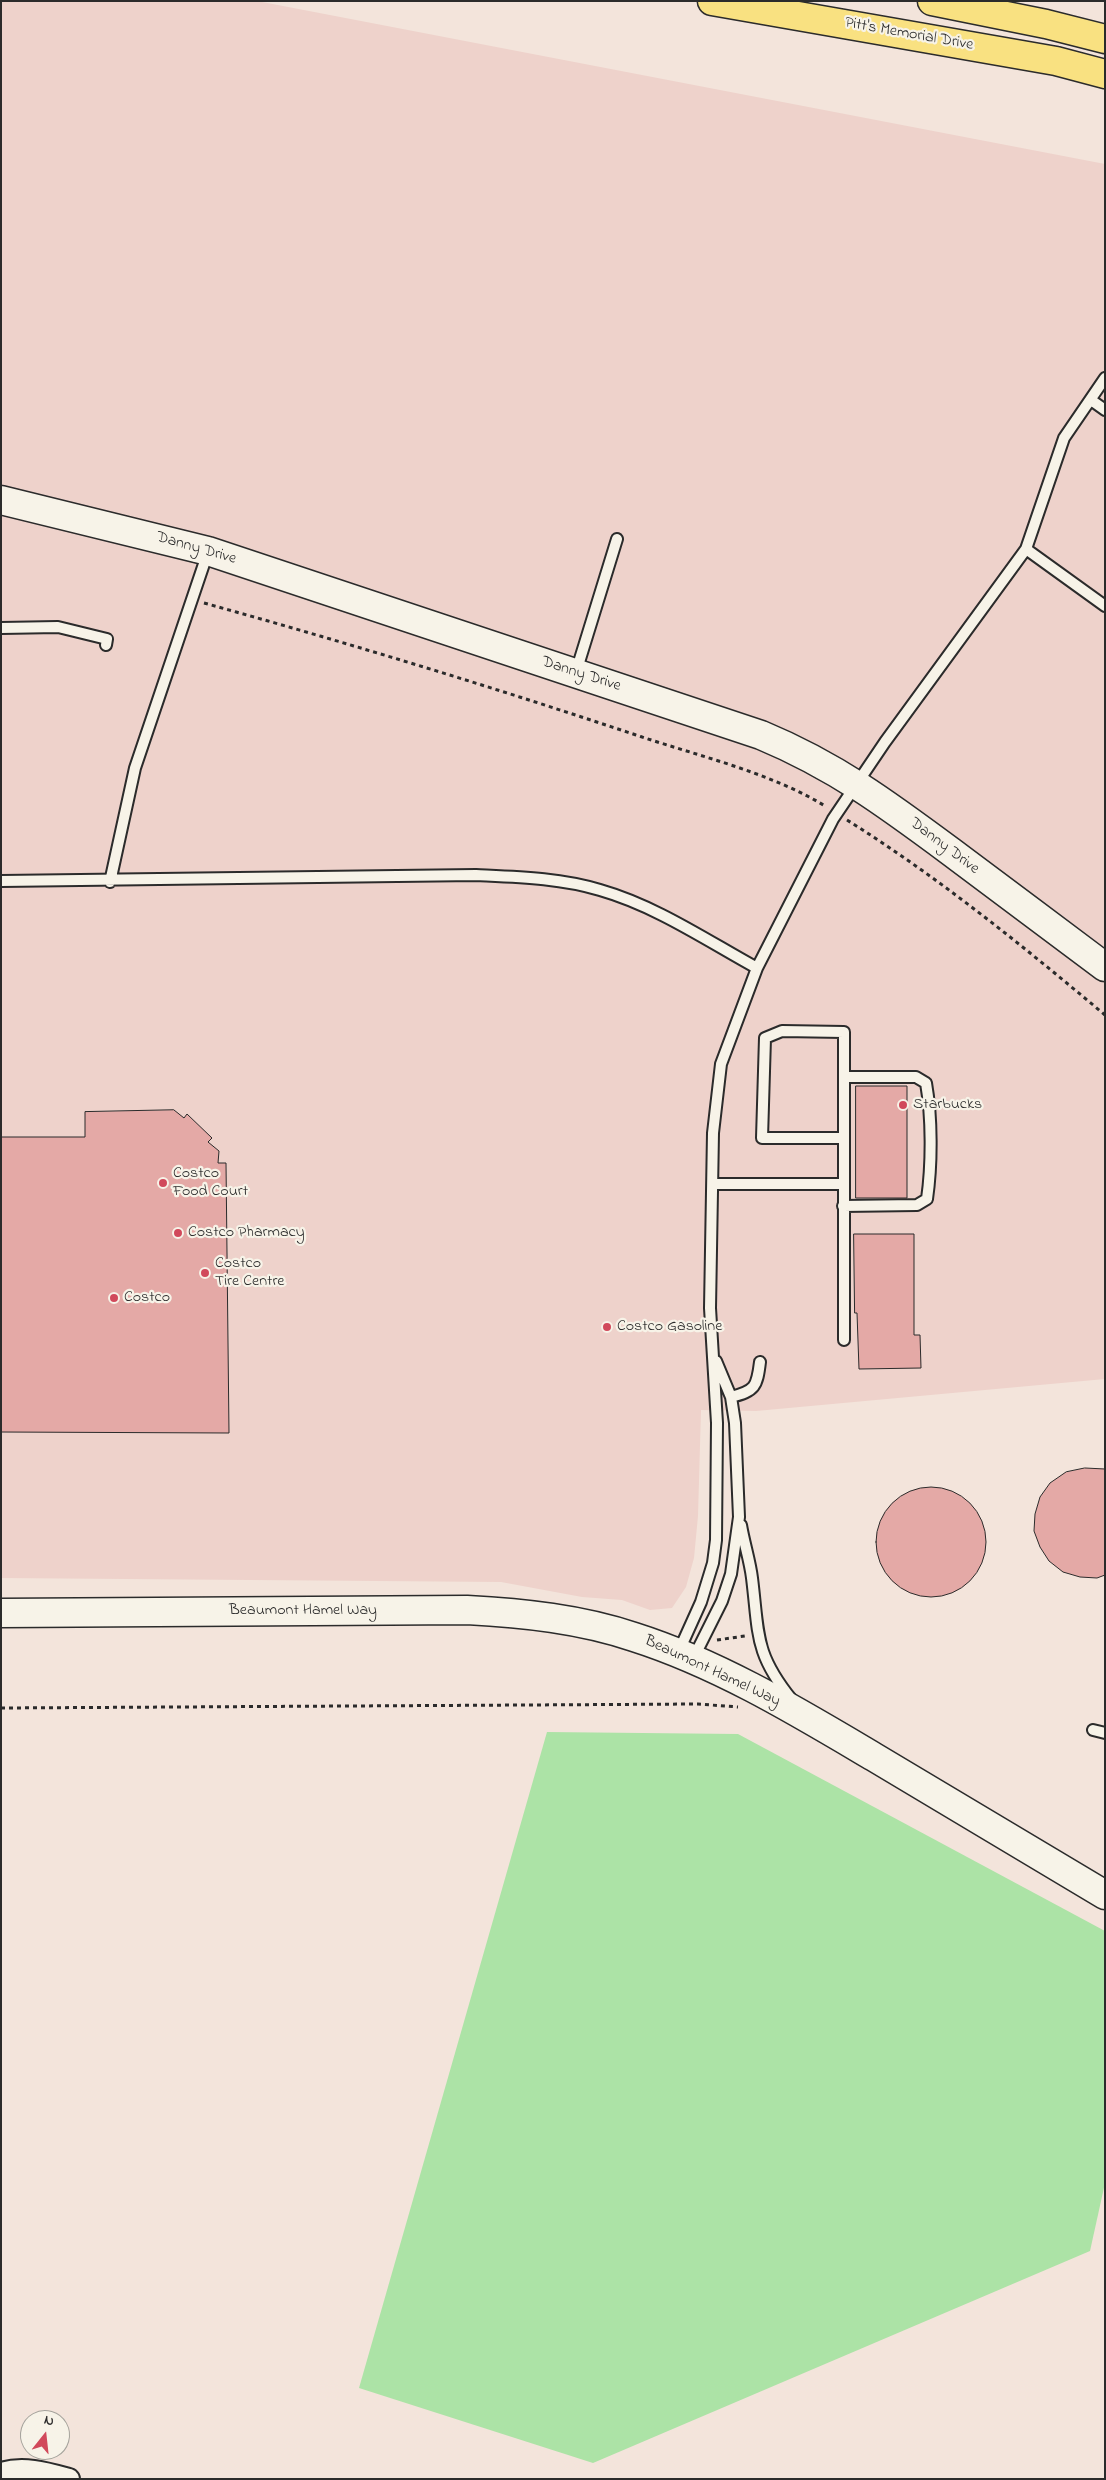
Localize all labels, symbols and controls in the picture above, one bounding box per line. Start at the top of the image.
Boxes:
street label: Pitt's Memorial Drive [843,14,975,56]
street label: Danny Drive [154,528,238,570]
street label: Danny Drive [539,653,623,697]
street label: Danny Drive [905,815,983,879]
place label: Starbucks [913,1095,982,1115]
marker: Starbucks [897,1099,909,1111]
place label: Costco Food Court [173,1164,248,1202]
marker: Costco Food Court [157,1177,169,1189]
place label: Costco Pharmacy [188,1223,305,1243]
marker: Costco Pharmacy [172,1227,184,1239]
place label: Costco Tire Centre [215,1254,285,1292]
marker: Costco Tire Centre [199,1267,211,1279]
place label: Costco [124,1288,170,1308]
marker: Costco [108,1292,120,1304]
place label: Costco Gasoline [617,1317,722,1337]
marker: Costco Gasoline [601,1321,613,1333]
street label: Beaumont Hamel Way [229,1601,377,1621]
street label: Beaumont Hamel Way [641,1632,783,1712]
north arrow [20,2410,70,2460]
text: N [42,2410,56,2432]

